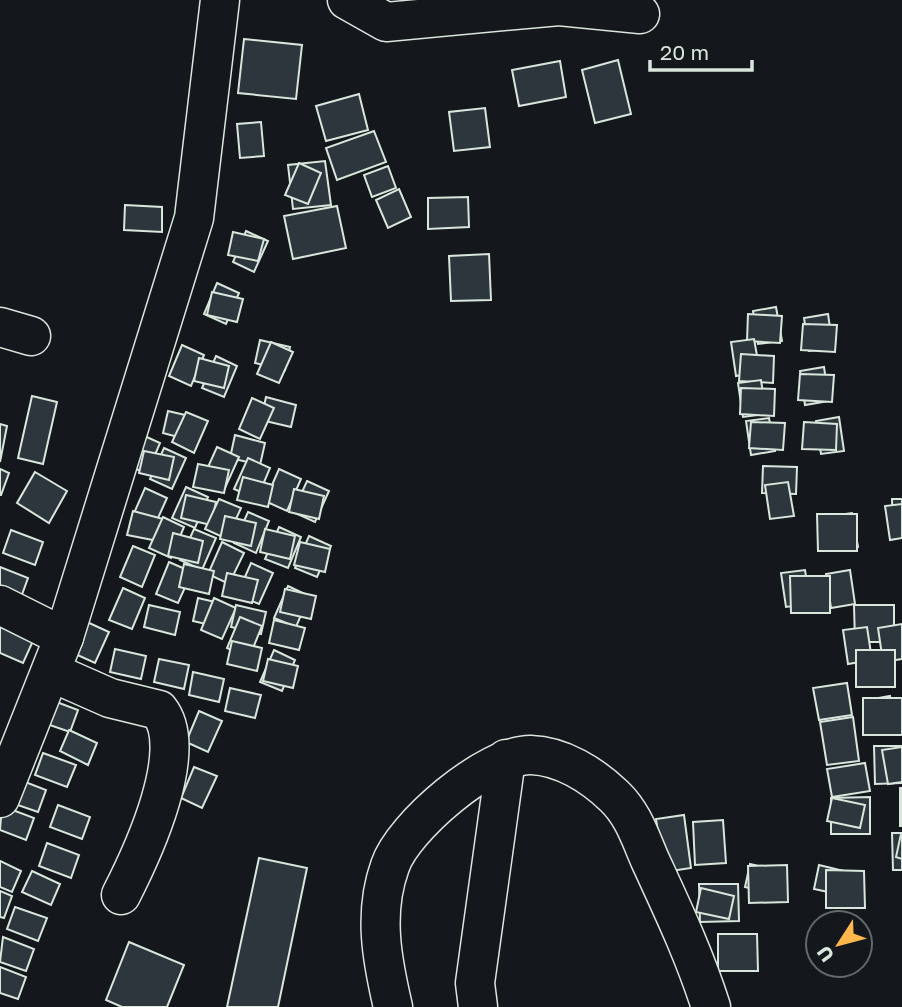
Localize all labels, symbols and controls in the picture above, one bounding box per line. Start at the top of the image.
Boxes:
scale bar [650,28,752,72]
text: 20 m [660,39,709,65]
north arrow [804,909,874,979]
text: U [811,942,838,967]

